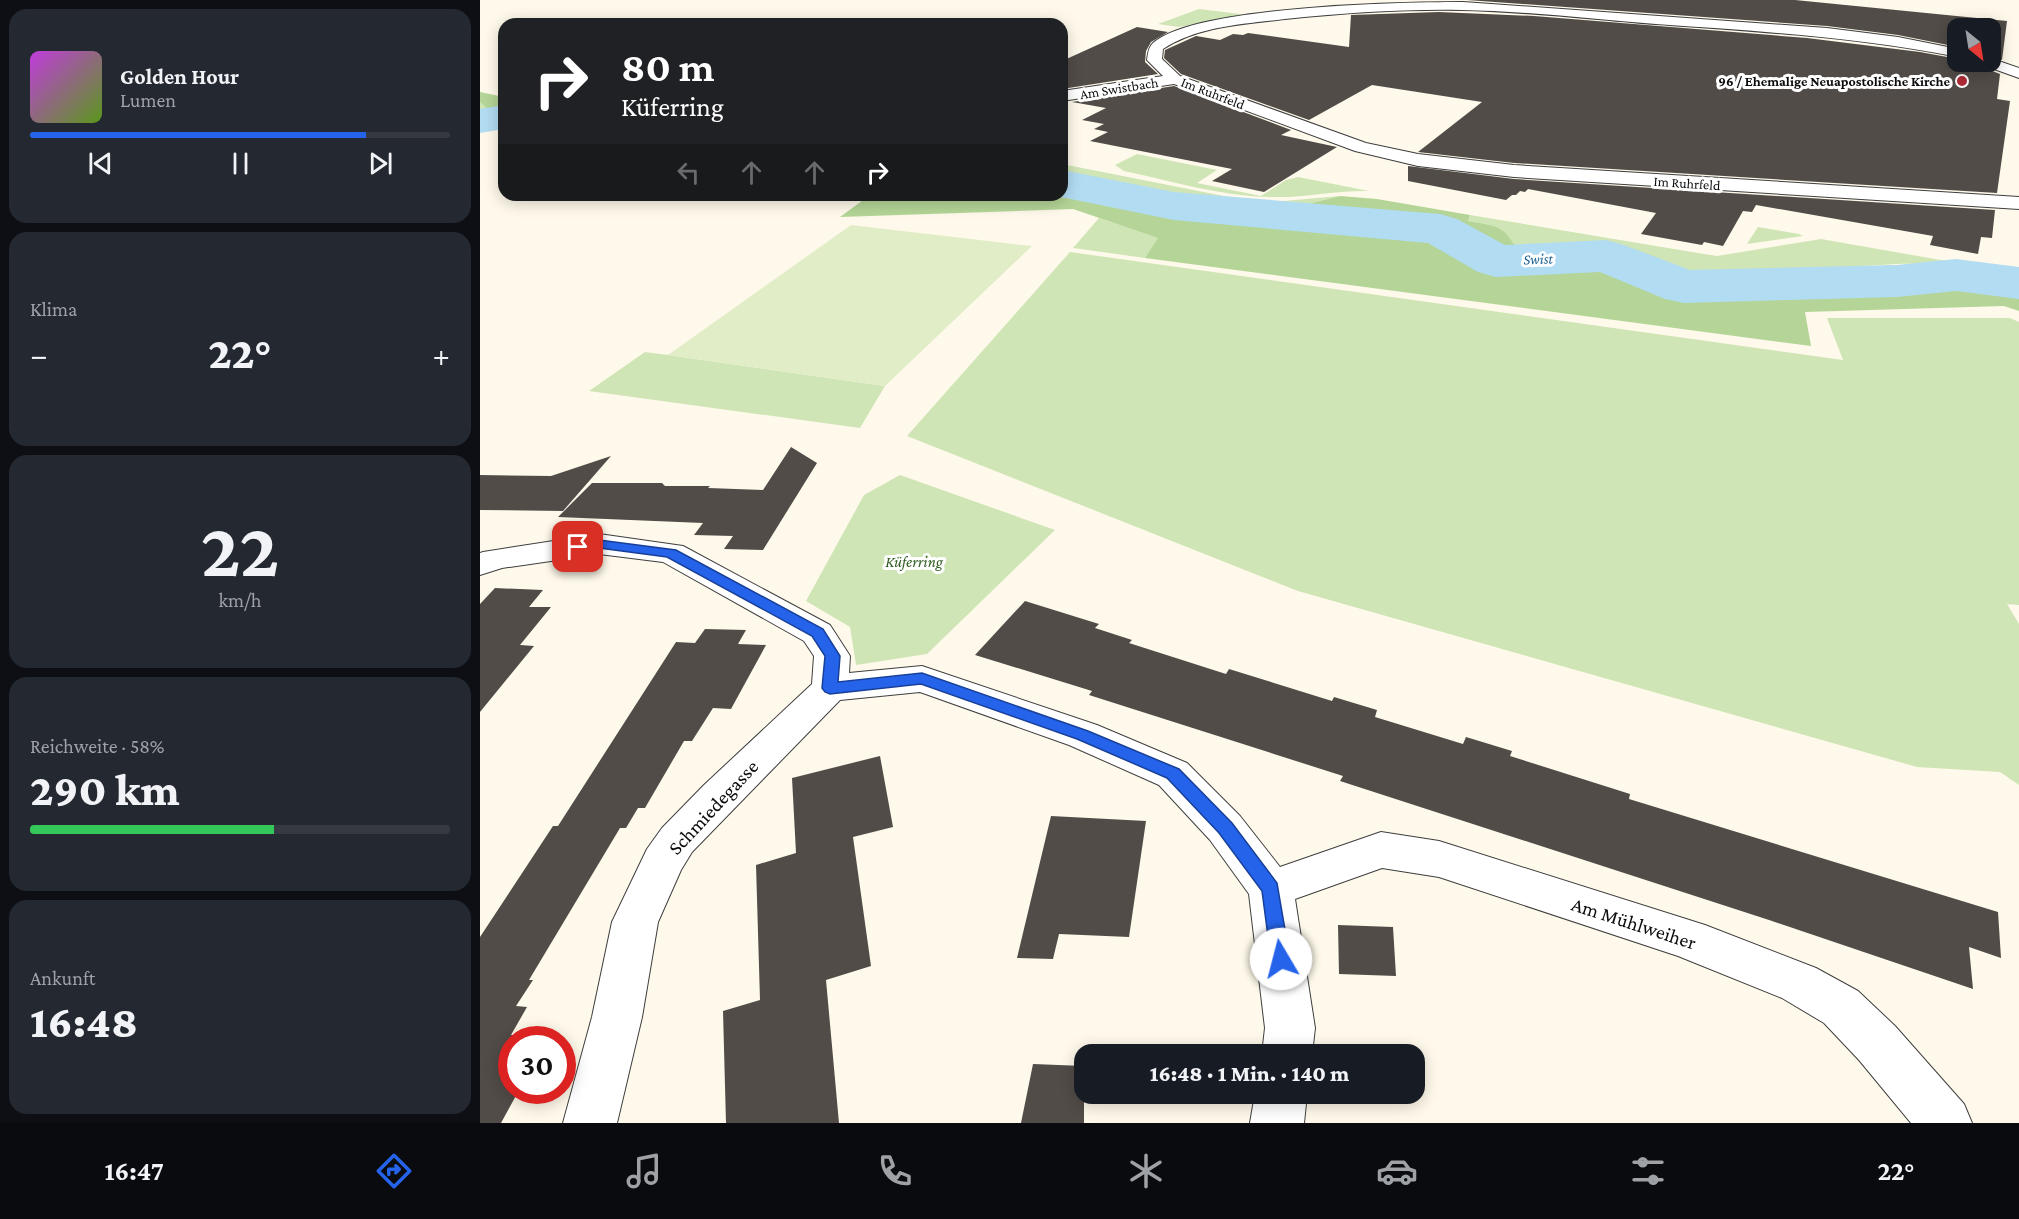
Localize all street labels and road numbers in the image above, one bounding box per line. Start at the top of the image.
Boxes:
street label: Am Swistbach [1079,74,1160,102]
street label: Im Ruhrfeld [1179,74,1248,113]
street label: Im Ruhrfeld [1653,173,1722,193]
street label: Schmiedegasse [664,755,763,859]
street label: Am Mühlweiher [1569,893,1699,953]

